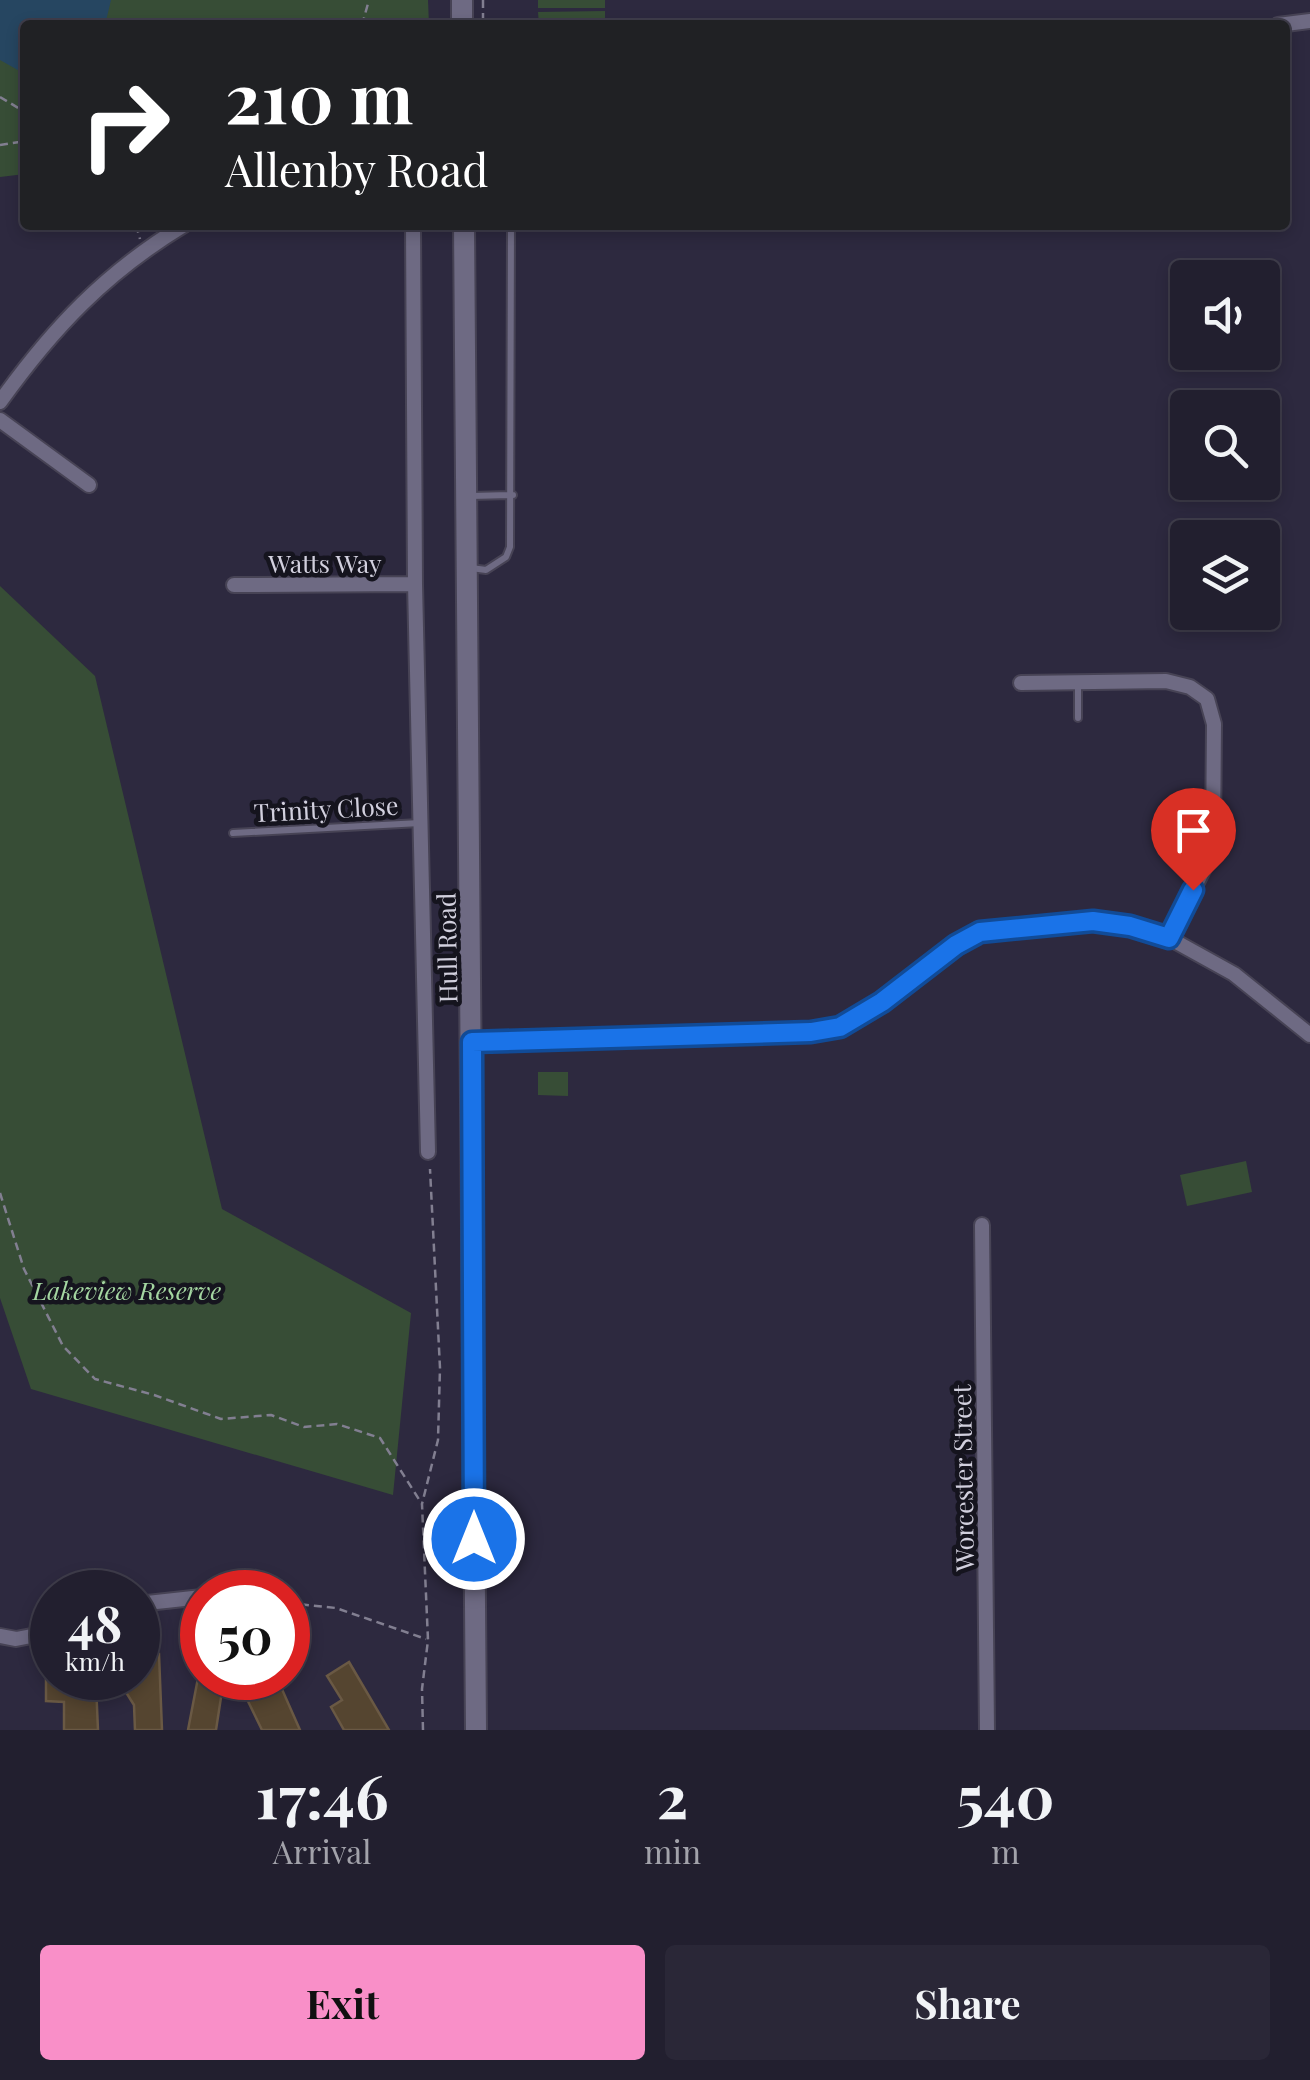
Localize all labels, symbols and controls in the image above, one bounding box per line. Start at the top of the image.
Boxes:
text: 210 m [225,48,413,142]
icon: right [60,60,190,190]
text: Allenby Road [225,138,488,198]
map controls [1170,260,1280,630]
button: sound [1170,260,1280,370]
button: search [1170,390,1280,500]
button: layers [1170,520,1280,630]
street label: Watts Way [267,546,382,579]
street label: Trinity Close [253,788,399,828]
pin [1151,788,1236,891]
icon: arrive [1166,803,1221,858]
street label: Hull Road [429,892,463,1004]
park label: Lakeview Reserve [32,1273,222,1306]
street label: Worcester Street [944,1383,980,1573]
position arrow [422,1487,526,1591]
speed limit sign: 50 [180,1570,310,1700]
text: 48 [68,1589,122,1656]
text: km/h [65,1644,125,1677]
text: 17:46 [256,1754,389,1834]
text: 2 [657,1754,688,1834]
text: 540 [957,1754,1054,1834]
text: Arrival [273,1829,371,1872]
text: min [644,1829,701,1872]
text: m [991,1829,1020,1872]
button: Exit [40,1945,645,2060]
button: Share [665,1945,1270,2060]

